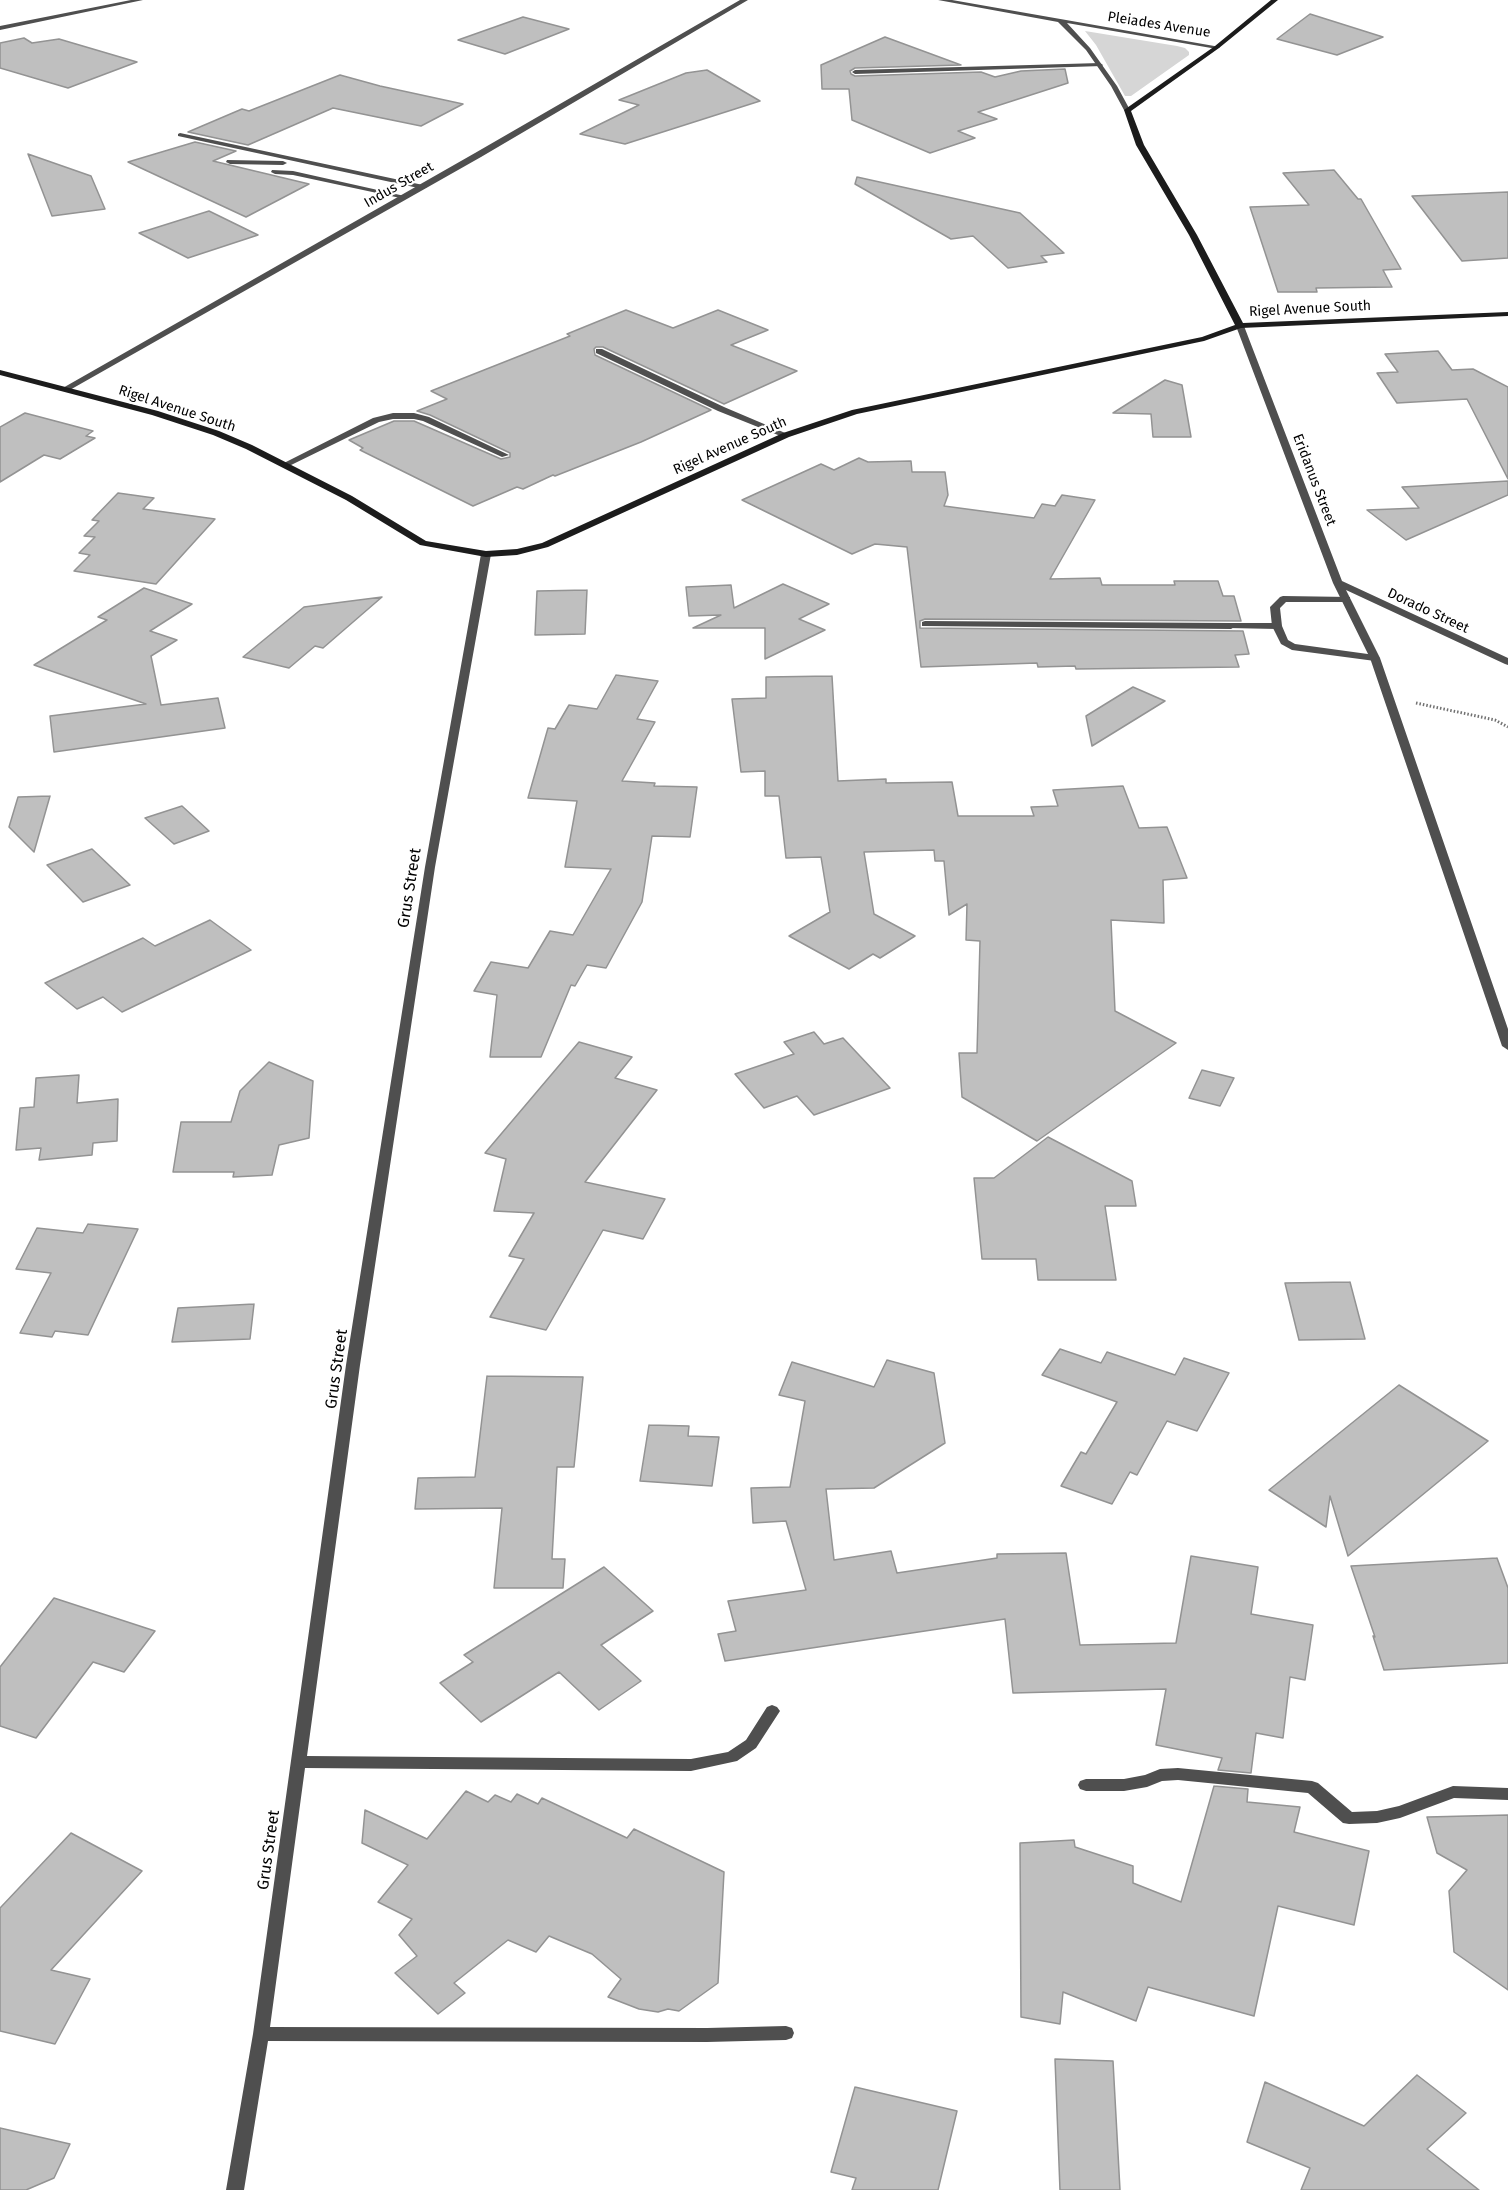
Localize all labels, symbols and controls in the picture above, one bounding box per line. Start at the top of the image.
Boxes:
street label: Pleiades Avenue [1106,9,1212,41]
street label: Indus Street [361,158,437,212]
street label: Rigel Avenue South [1248,297,1372,321]
street label: Rigel Avenue South [116,382,238,436]
street label: Rigel Avenue South [671,413,789,479]
street label: Eridanus Street [1289,432,1339,528]
street label: Dorado Street [1385,585,1471,637]
street label: Grus Street [394,847,426,929]
street label: Grus Street [322,1328,352,1410]
street label: Grus Street [254,1809,284,1891]

